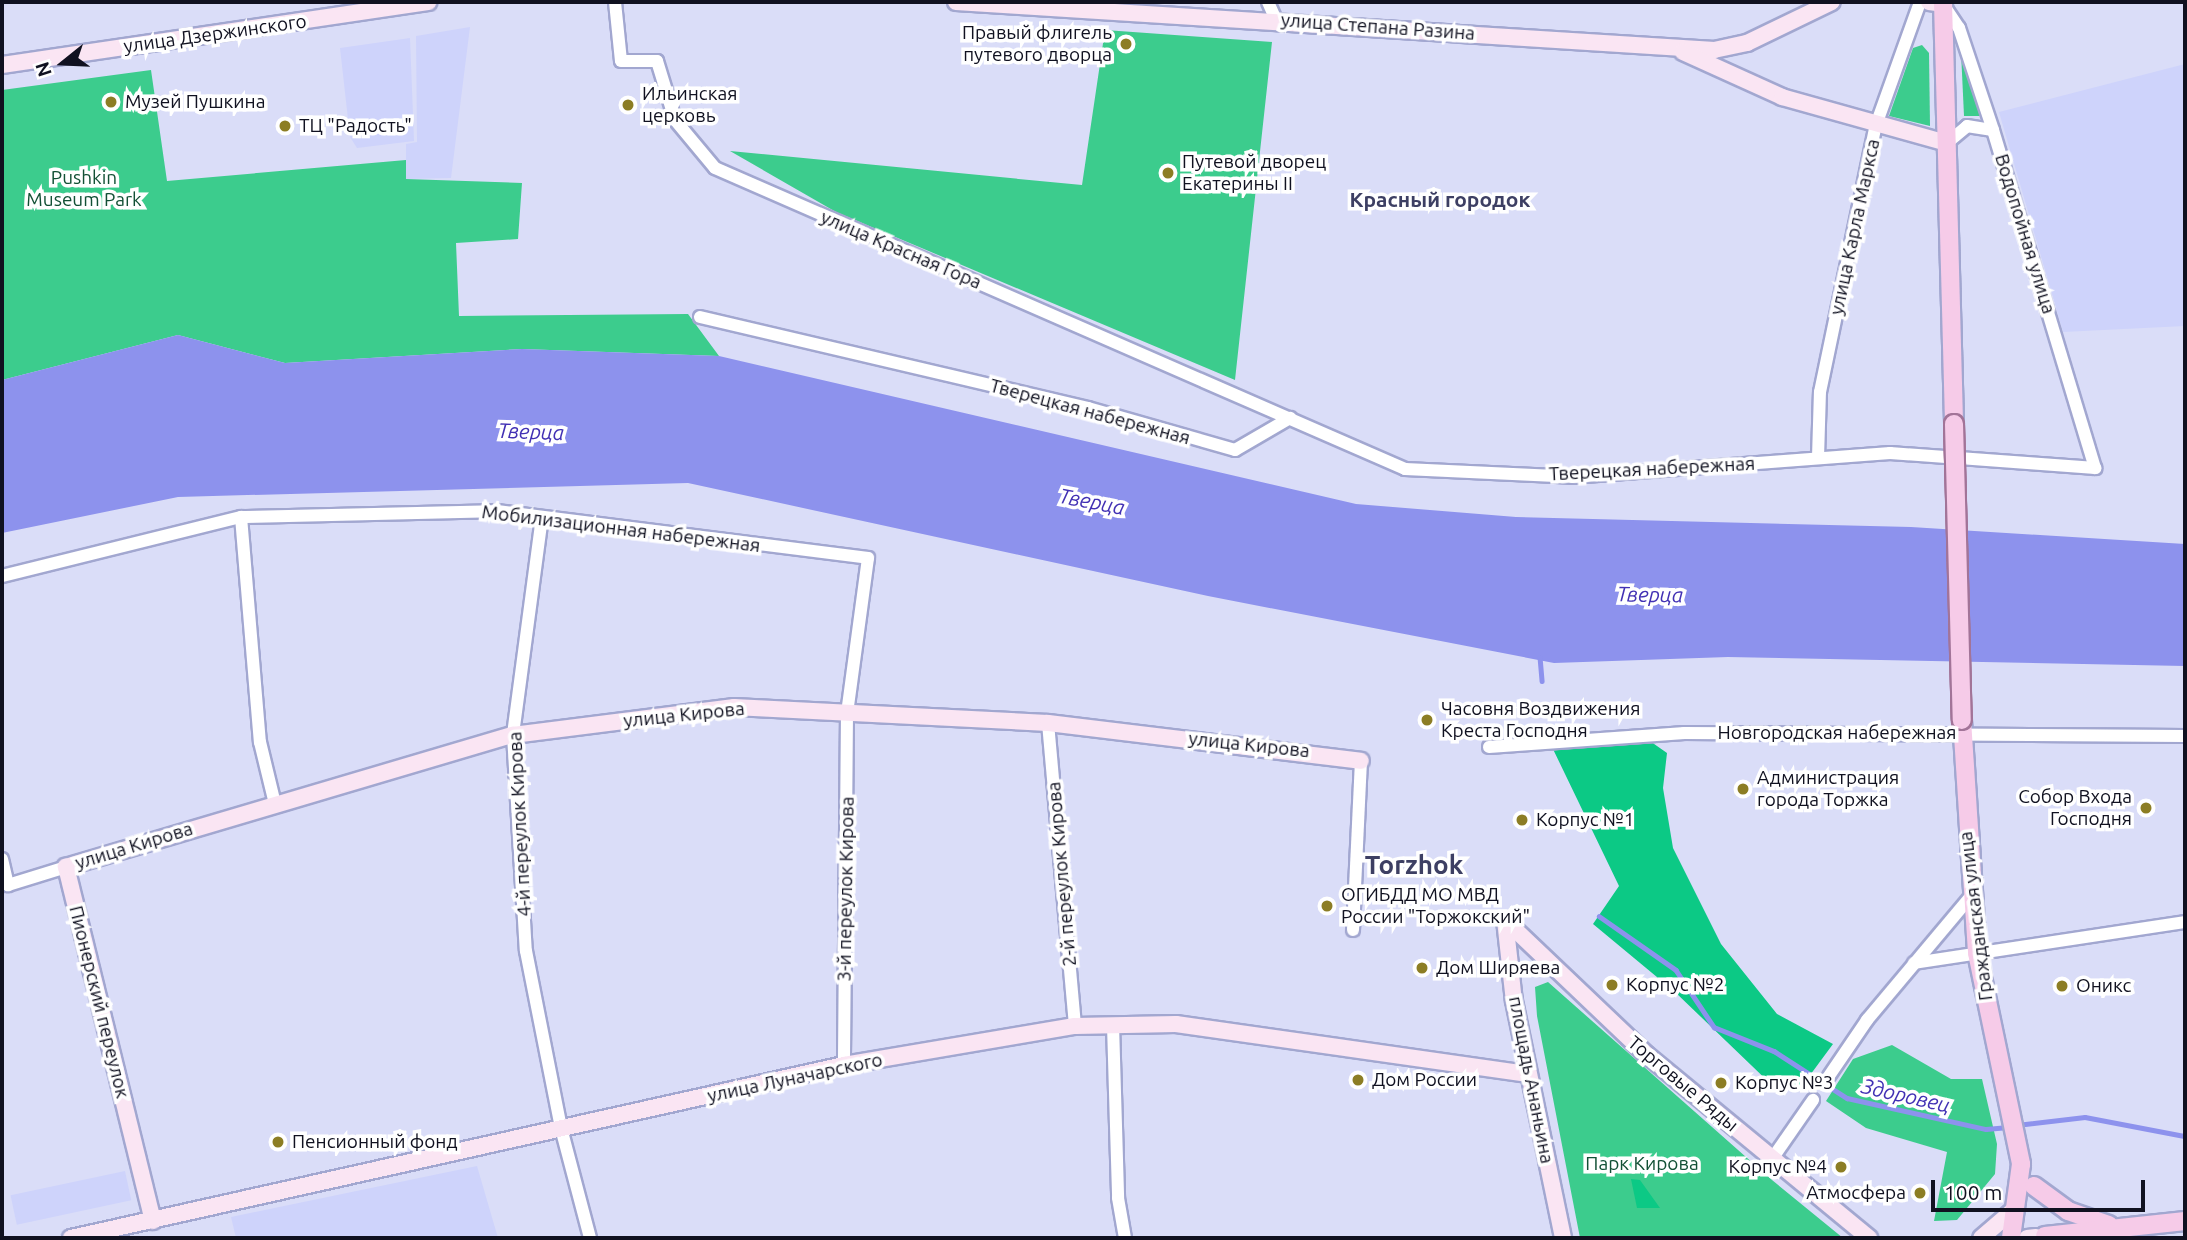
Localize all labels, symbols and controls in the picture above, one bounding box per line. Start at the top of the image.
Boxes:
street label: улица Степана Разина [1280,9,1476,45]
street label: улица Дзержинского [122,10,308,58]
place label: Правый флигель путевого дворца [962,22,1112,66]
north arrow [28,28,98,98]
marker: Правый флигель путевого дворца [1118,36,1134,52]
text: N [30,59,56,80]
place label: Ильинская церковь [642,83,737,127]
place label: Музей Пушкина [125,91,265,113]
marker: Музей Пушкина [103,94,119,110]
marker: Ильинская церковь [620,97,636,113]
place label: ТЦ "Радость" [299,115,412,137]
marker: ТЦ "Радость" [277,118,293,134]
street label: улица Карла Маркса [1825,137,1885,317]
place label: Путевой дворец Екатерины II [1182,151,1326,195]
street label: Водопойная улица [1990,151,2060,317]
marker: Путевой дворец Екатерины II [1160,165,1176,181]
park label: Pushkin Museum Park [26,167,142,211]
district label: Красный городок [1350,186,1530,212]
street label: улица Красная Гора [817,206,985,294]
street label: Тверецкая набережная [987,374,1193,450]
water label: Тверца [497,417,565,445]
street label: Тверецкая набережная [1548,452,1756,486]
water label: Тверца [1057,482,1127,520]
street label: Мобилизационная набережная [480,501,762,557]
water label: Тверца [1617,581,1683,607]
street label: улица Кирова [622,697,746,733]
place label: Часовня Воздвижения Креста Господня [1441,698,1640,742]
marker: Часовня Воздвижения Креста Господня [1419,712,1435,728]
street label: Новгородская набережная [1717,722,1957,744]
street label: улица Кирова [1187,727,1311,763]
street label: 4-й переулок Кирова [504,731,536,917]
place label: Администрация города Торжка [1757,767,1899,811]
street label: 2-й переулок Кирова [1043,781,1081,967]
marker: Администрация города Торжка [1735,781,1751,797]
place label: Собор Входа Господня [2018,786,2132,830]
street label: 3-й переулок Кирова [833,796,859,982]
marker: Собор Входа Господня [2138,800,2154,816]
place label: Корпус №1 [1536,809,1634,831]
marker: Корпус №1 [1514,812,1530,828]
street label: улица Кирова [72,817,196,875]
street label: Гражданская улица [1954,830,1998,1002]
district label: Torzhok [1365,849,1463,881]
place label: ОГИБДД МО МВД России "Торжокский" [1341,884,1530,928]
marker: ОГИБДД МО МВД России "Торжокский" [1319,898,1335,914]
street label: Пионерский переулок [64,903,134,1101]
place label: Дом Ширяева [1436,957,1560,979]
marker: Дом Ширяева [1414,960,1430,976]
place label: Корпус №2 [1626,974,1724,996]
place label: Оникс [2076,975,2131,997]
marker: Корпус №2 [1604,977,1620,993]
marker: Оникс [2054,978,2070,994]
street label: площадь Ананьина [1504,994,1558,1166]
street label: Торговые Ряды [1623,1031,1743,1137]
street label: улица Луначарского [705,1048,885,1108]
place label: Дом России [1372,1069,1477,1091]
marker: Дом России [1350,1072,1366,1088]
place label: Корпус №3 [1735,1072,1833,1094]
water label: Здоровец [1859,1073,1953,1117]
marker: Корпус №3 [1713,1075,1729,1091]
place label: Пенсионный фонд [292,1131,458,1153]
marker: Пенсионный фонд [270,1134,286,1150]
park label: Парк Кирова [1585,1153,1699,1175]
place label: Корпус №4 [1729,1156,1827,1178]
marker: Корпус №4 [1833,1159,1849,1175]
scale bar [1935,1166,2148,1210]
text: 100 m [1944,1180,2002,1204]
place label: Атмосфера [1806,1182,1906,1204]
marker: Атмосфера [1912,1185,1928,1201]

